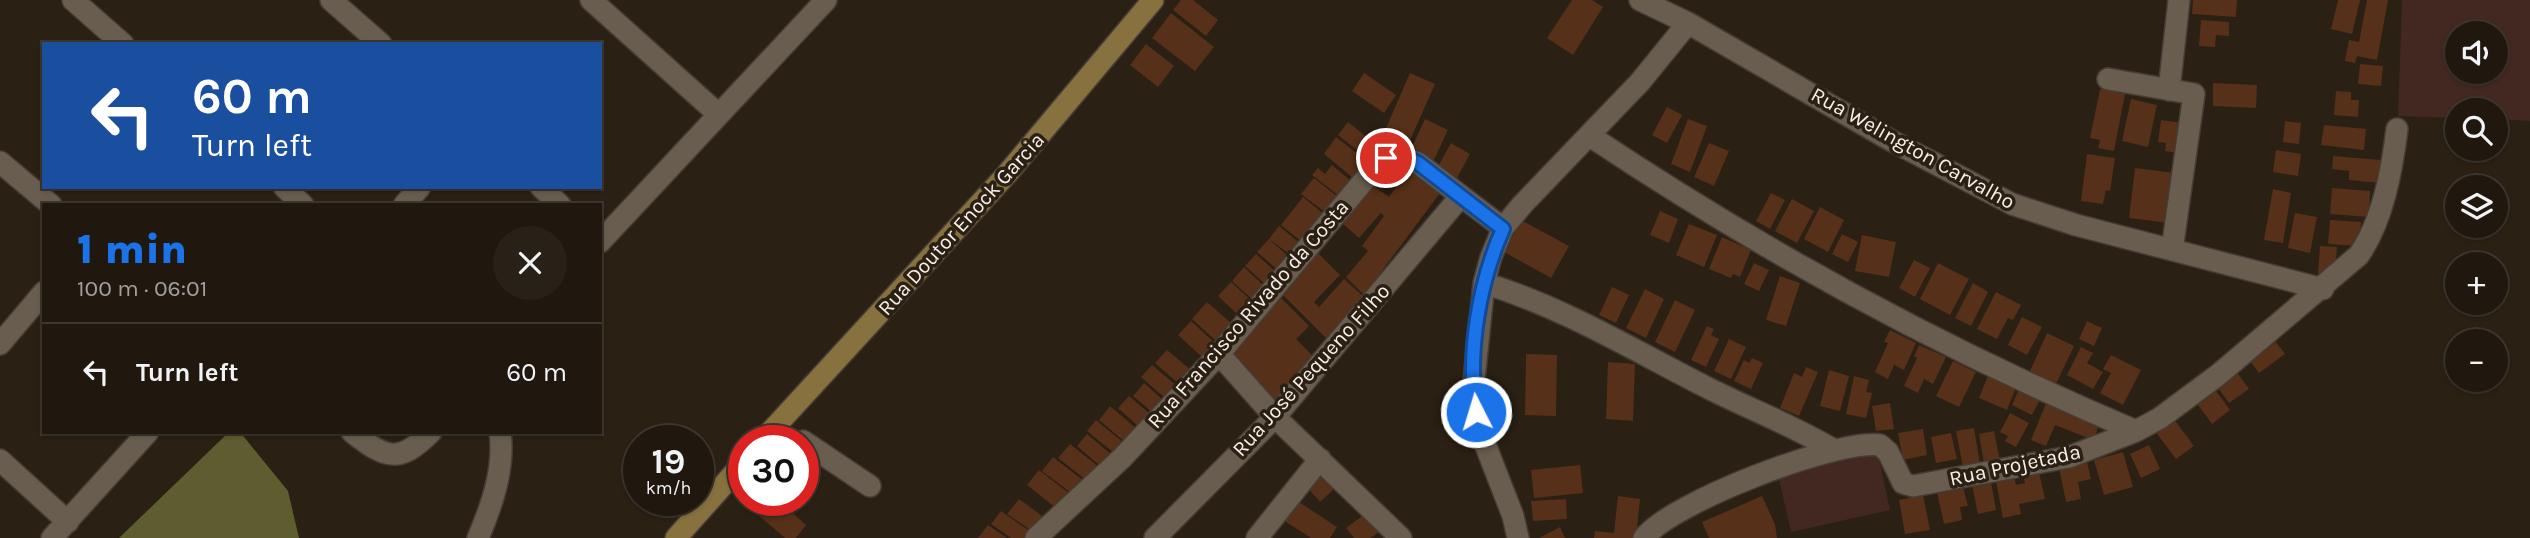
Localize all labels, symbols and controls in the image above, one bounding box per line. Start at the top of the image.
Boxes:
map controls [2445,21,2508,392]
button: sound [2445,21,2508,84]
text: 60 m [192,68,312,125]
icon: left [77,70,168,161]
street label: Rua Welington Carvalho [1807,82,2019,214]
button: search [2445,98,2508,161]
text: Turn left [192,127,312,164]
street label: Rua Doutor Enock Garcia [873,128,1049,320]
pin [1356,128,1416,188]
icon: arrive [1367,139,1405,177]
button: layers [2445,175,2508,238]
street label: Rua Francisco Rivado da Costa [1142,195,1354,433]
text: 1 min [77,224,187,274]
button: close [493,226,567,300]
button: + [2445,252,2508,315]
text: 100 m · 06:01 [77,275,207,302]
street label: Rua José Pequeno Filho [1227,279,1395,461]
button: − [2445,329,2508,392]
icon: left [77,353,115,391]
text: Turn left [136,357,238,388]
text: 60 m [506,357,567,388]
position arrow [1439,375,1513,449]
speed limit sign: 30 [728,425,819,516]
street label: Rua Projetada [1947,439,2083,491]
text: 19 [652,441,685,482]
text: km/h [646,477,691,499]

